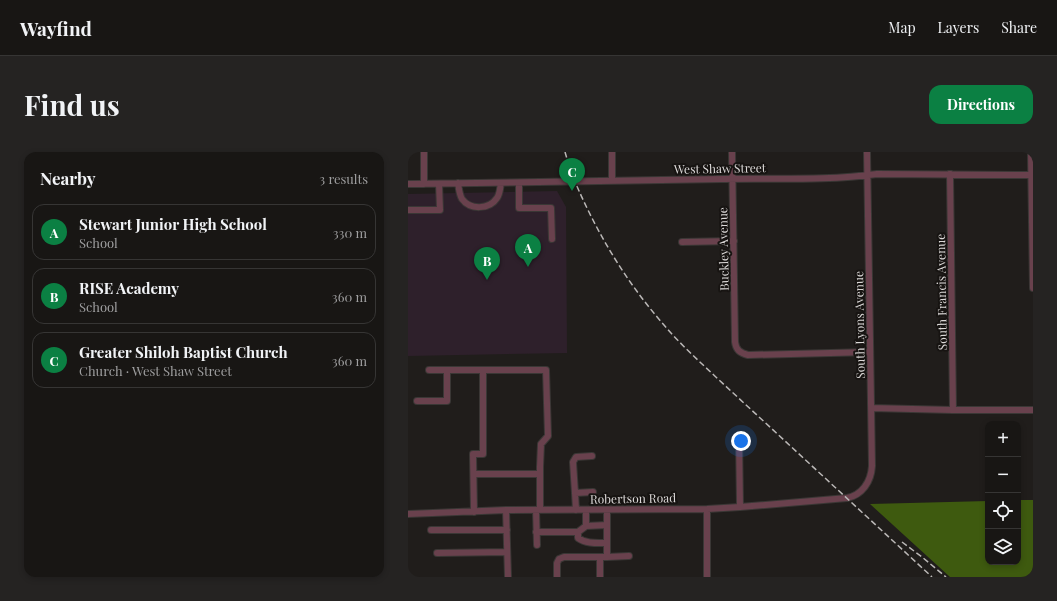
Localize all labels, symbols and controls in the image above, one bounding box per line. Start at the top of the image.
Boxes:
text: Wayfind [20,15,92,41]
text: Map [888,18,916,37]
text: Layers [938,18,979,37]
text: Share [1001,18,1037,37]
button: Directions [929,85,1033,124]
text: Find us [24,86,120,123]
pin: C [559,158,585,191]
street label: West Shaw Street [673,159,767,177]
text: Nearby [40,167,95,189]
text: 3 results [319,170,368,187]
street label: Buckley Avenue [714,207,732,291]
text: Stewart Junior High School [79,214,267,234]
text: A [50,224,58,241]
text: 330 m [333,224,367,241]
text: School [79,234,118,251]
pin: A [515,234,541,267]
street label: South Francis Avenue [932,234,950,350]
pin: B [474,247,500,280]
street label: South Lyons Avenue [850,271,868,379]
text: RISE Academy [79,278,179,298]
text: B [50,288,58,305]
text: 360 m [332,288,367,305]
text: School [79,298,118,315]
text: Greater Shiloh Baptist Church [79,342,288,362]
text: C [49,352,59,369]
text: 360 m [332,352,367,369]
text: Church · West Shaw Street [79,362,232,379]
map controls [985,421,1021,565]
button: + [985,421,1021,457]
your location [731,431,751,451]
button: − [985,457,1021,493]
street label: Robertson Road [590,489,676,507]
button: locate [985,493,1021,529]
button: layers [985,529,1021,565]

